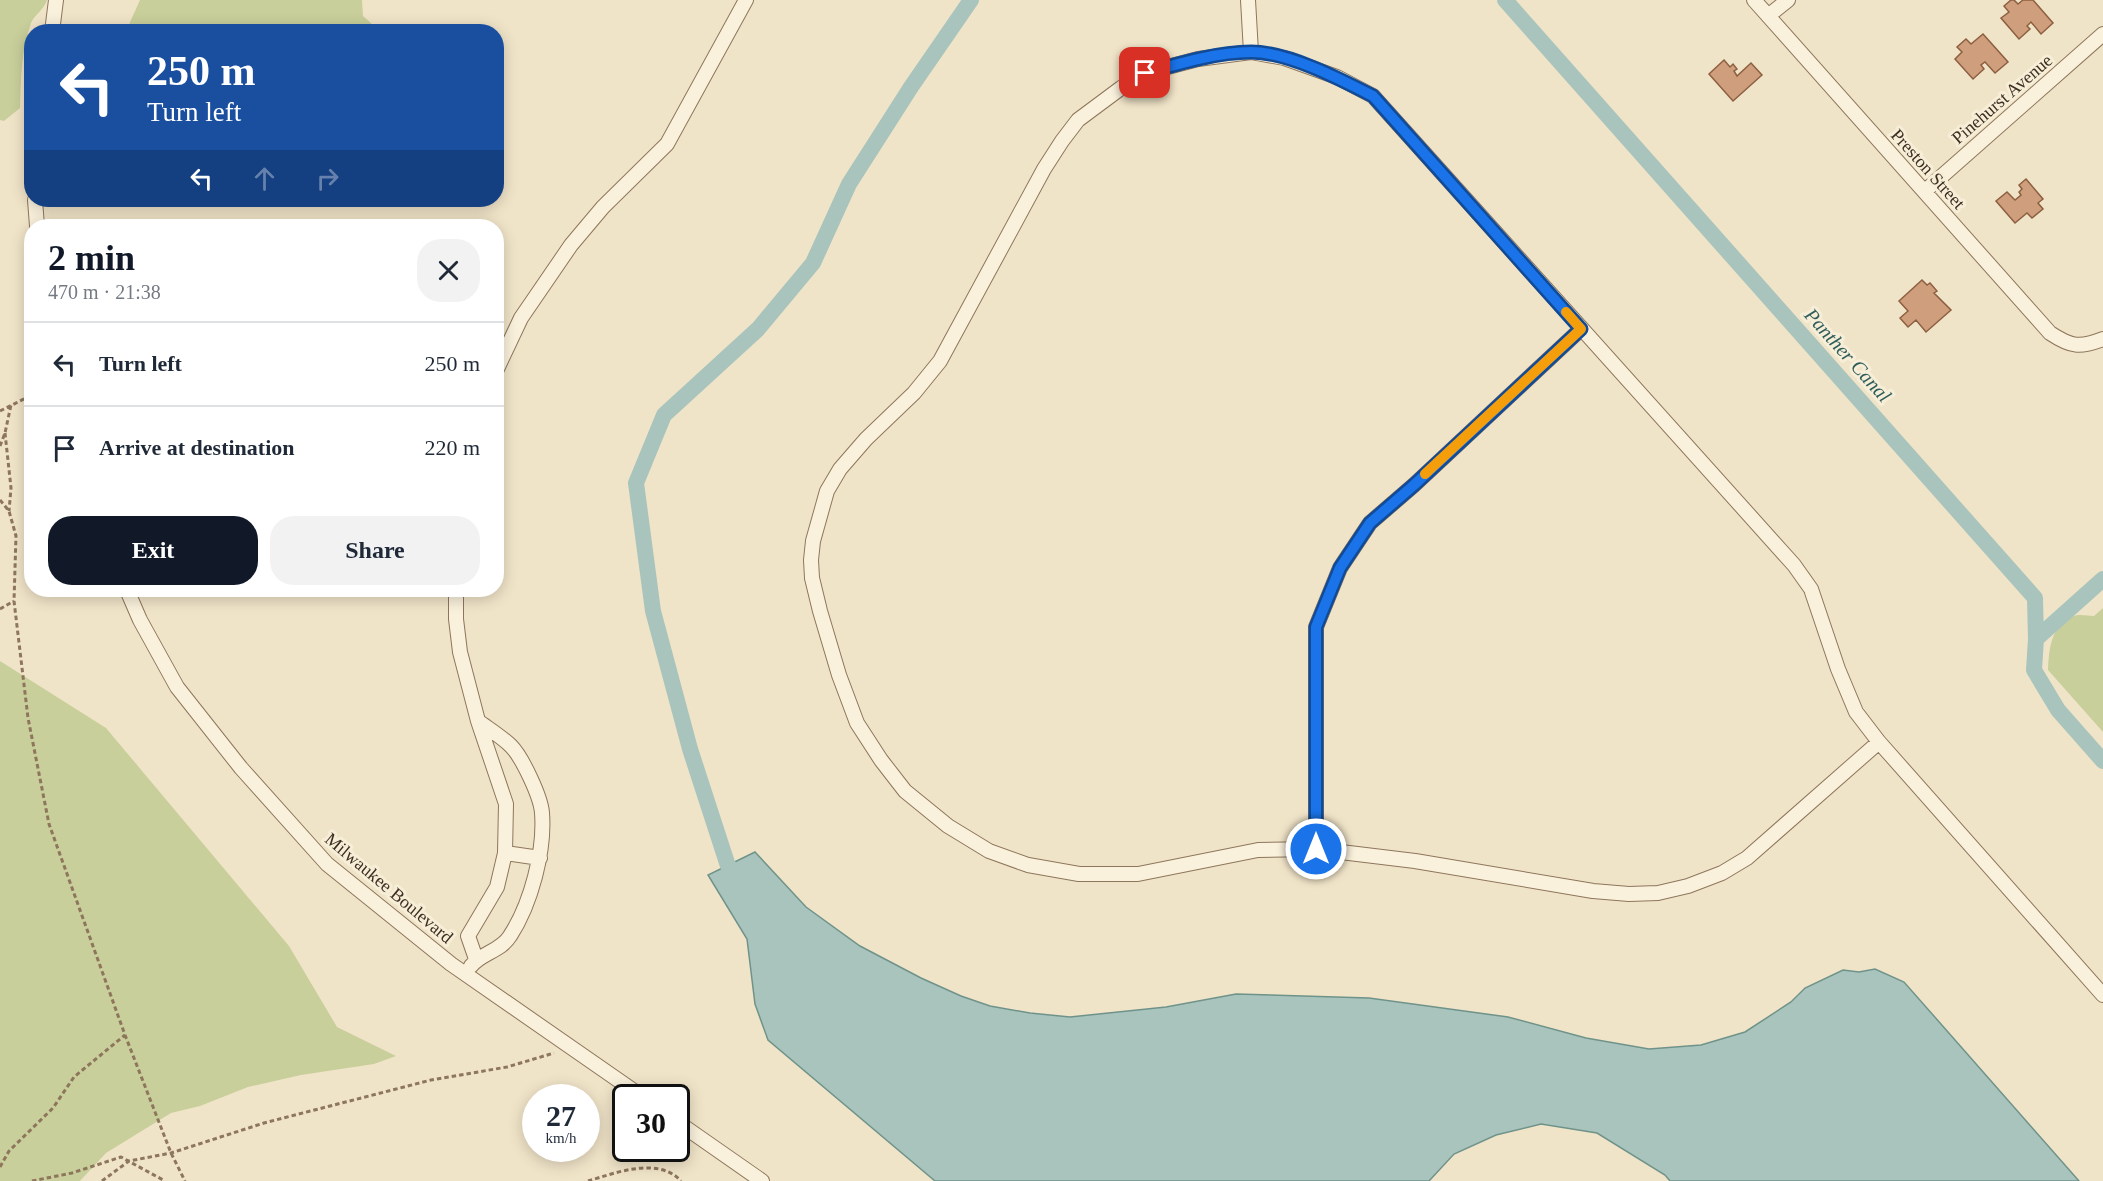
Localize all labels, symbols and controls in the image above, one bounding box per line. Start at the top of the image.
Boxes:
pin [1119,47,1170,98]
icon: left [48,48,126,126]
text: 250 m [147,48,256,94]
street label: Pinehurst Avenue [1948,50,2056,148]
icon: arrive [1128,56,1161,89]
text: Turn left [147,97,241,127]
street label: Preston Street [1887,125,1969,213]
icon: left [185,162,218,195]
icon: ahead [248,162,281,195]
icon: right [311,162,344,195]
text: 2 min [48,238,135,278]
button: close [417,239,480,302]
text: 470 m · 21:38 [48,281,161,303]
water label: Panther Canal [1800,303,1896,407]
icon: left [48,348,81,381]
text: Turn left [99,351,182,376]
text: 250 m [424,351,480,376]
icon: arrive [48,432,81,465]
text: Arrive at destination [99,435,295,460]
text: 220 m [424,435,480,460]
button: Exit [48,516,258,585]
button: Share [270,516,480,585]
position arrow [1284,817,1348,881]
street label: Milwaukee Boulevard [321,829,457,947]
speed limit sign: 30 [612,1084,690,1162]
text: 27 [546,1099,576,1132]
text: km/h [546,1130,576,1146]

